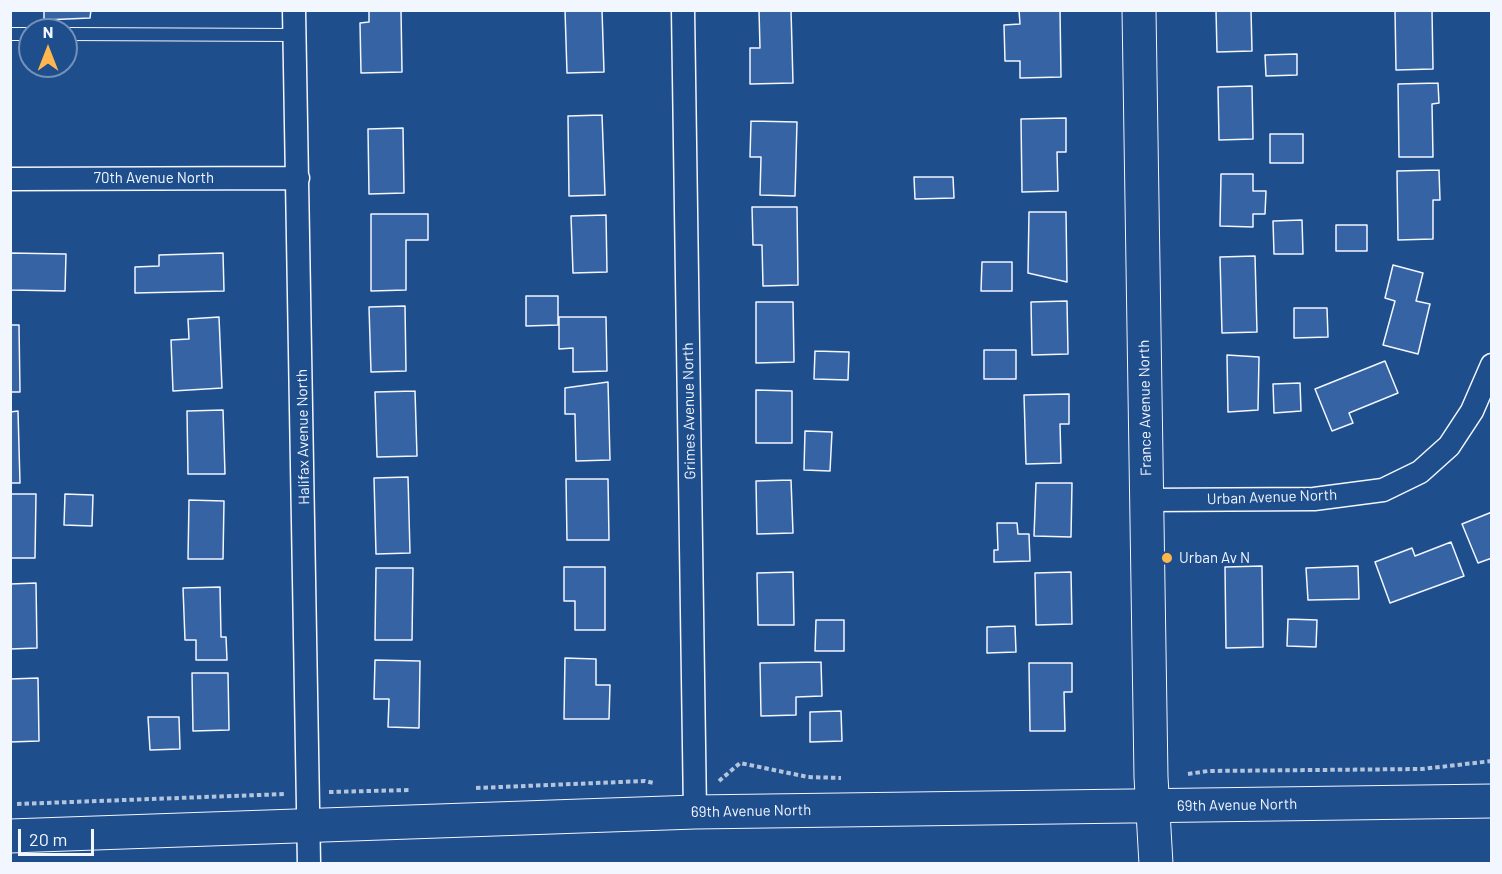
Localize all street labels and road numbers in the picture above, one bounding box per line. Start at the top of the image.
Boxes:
street label: 70th Avenue North [94,169,214,187]
street label: France Avenue North [1135,340,1155,476]
street label: Grimes Avenue North [679,342,699,480]
street label: Halifax Avenue North [293,369,313,505]
street label: Urban Avenue North [1207,486,1337,508]
street label: 69th Avenue North [1177,795,1297,815]
street label: 69th Avenue North [691,801,811,821]

